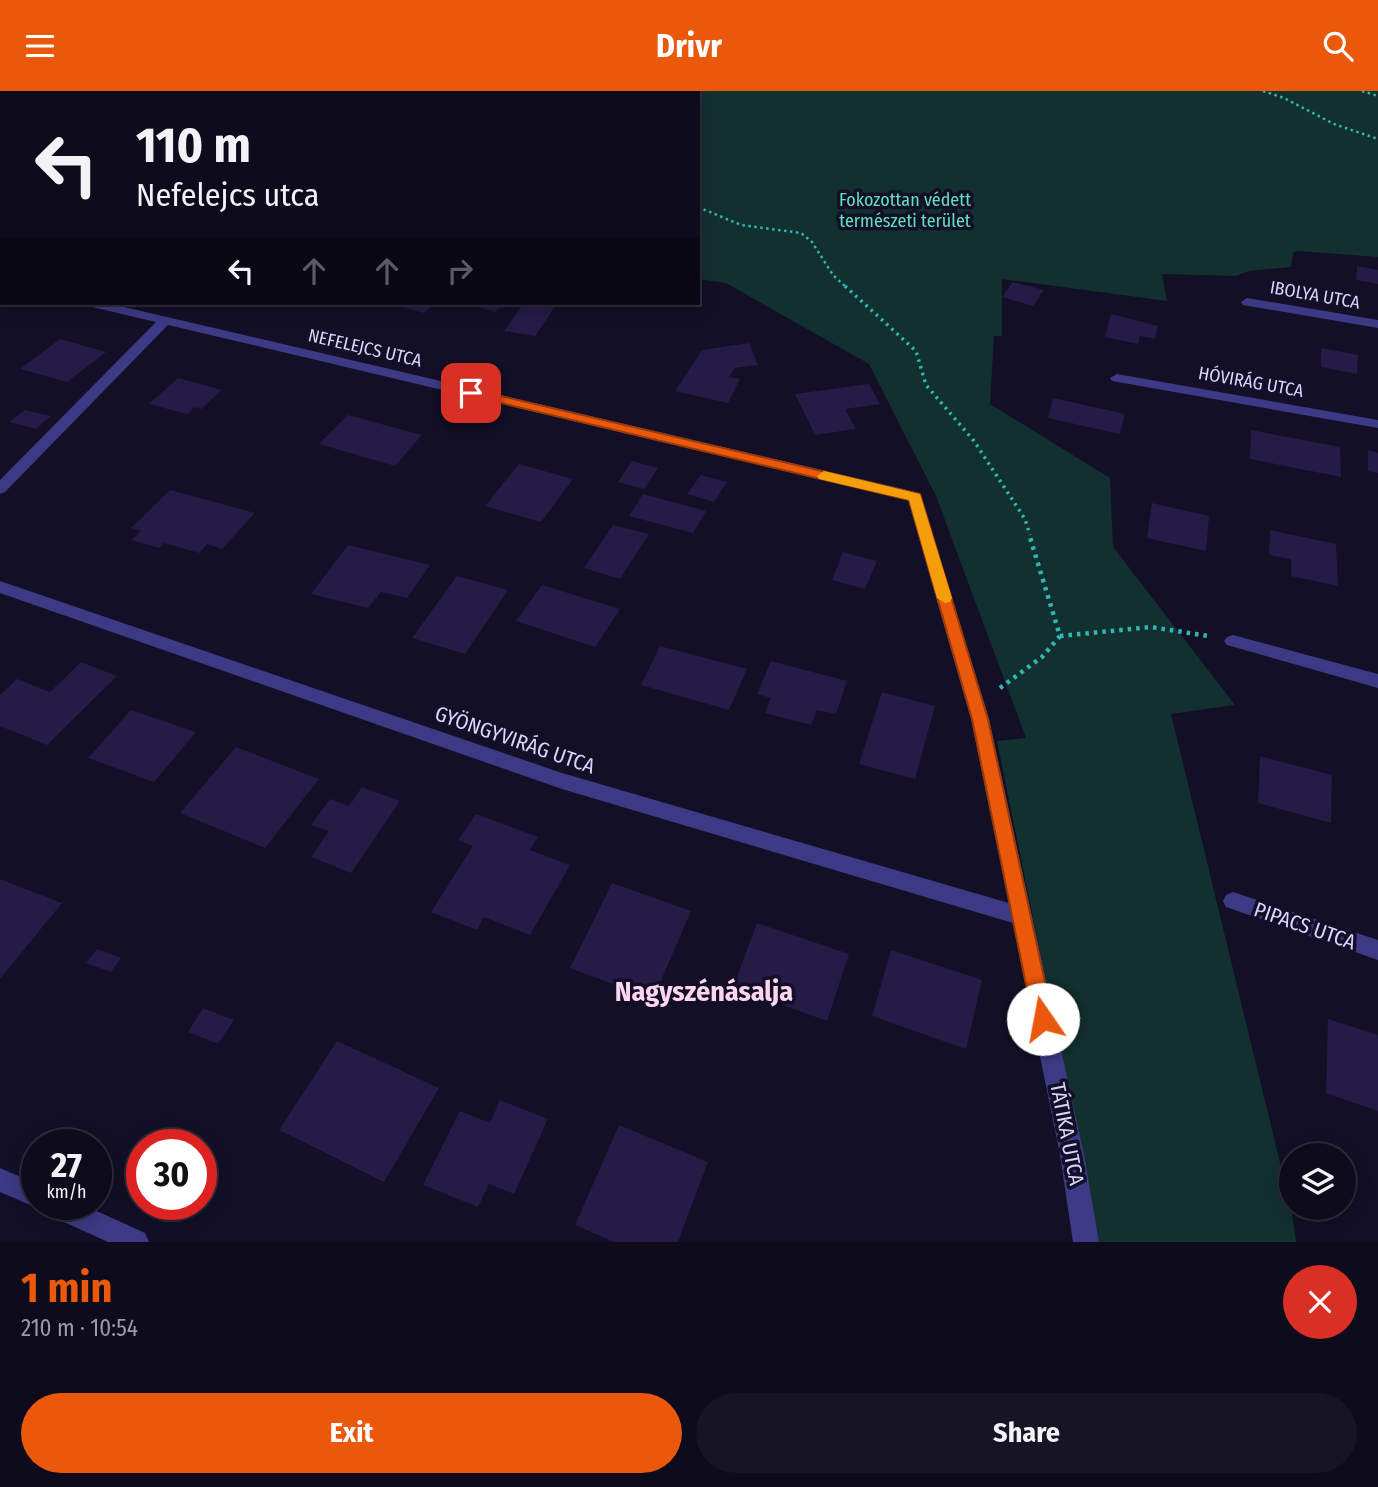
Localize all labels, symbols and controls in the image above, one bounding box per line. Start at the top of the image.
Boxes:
icon: menu [21,27,59,65]
text: Drivr [656,27,722,65]
icon: search [1319,27,1357,65]
text: 110 m [136,116,251,175]
icon: left [21,119,112,210]
text: Nefelejcs utca [136,176,319,214]
park label: Fokozottan védett természeti terület [839,189,971,232]
icon: left [222,252,260,290]
icon: ahead [295,252,333,290]
icon: ahead [368,252,406,290]
icon: right [441,252,479,290]
street label: IBOLYA UTCA [1268,276,1362,314]
street label: NEFELEJCS UTCA [306,324,424,372]
street label: HÓVIRÁG UTCA [1197,361,1306,402]
pin [441,363,501,423]
icon: arrive [452,374,490,412]
street label: GYÖNGYVIRÁG UTCA [431,700,599,780]
street label: PIPACS UTCA [1251,896,1359,956]
district label: Nagyszénásalja [615,975,793,1008]
position arrow [1006,982,1080,1056]
street label: TÁTIKA UTCA [1044,1080,1090,1188]
speed limit sign: 30 [126,1129,217,1220]
map controls [1279,1143,1356,1220]
button: layers [1279,1143,1356,1220]
text: 27 [51,1144,82,1186]
text: km/h [46,1181,87,1203]
text: 1 min [21,1263,112,1313]
button: close [1283,1265,1357,1339]
text: 210 m · 10:54 [21,1314,138,1342]
button: Exit [21,1393,682,1473]
button: Share [696,1393,1357,1473]

